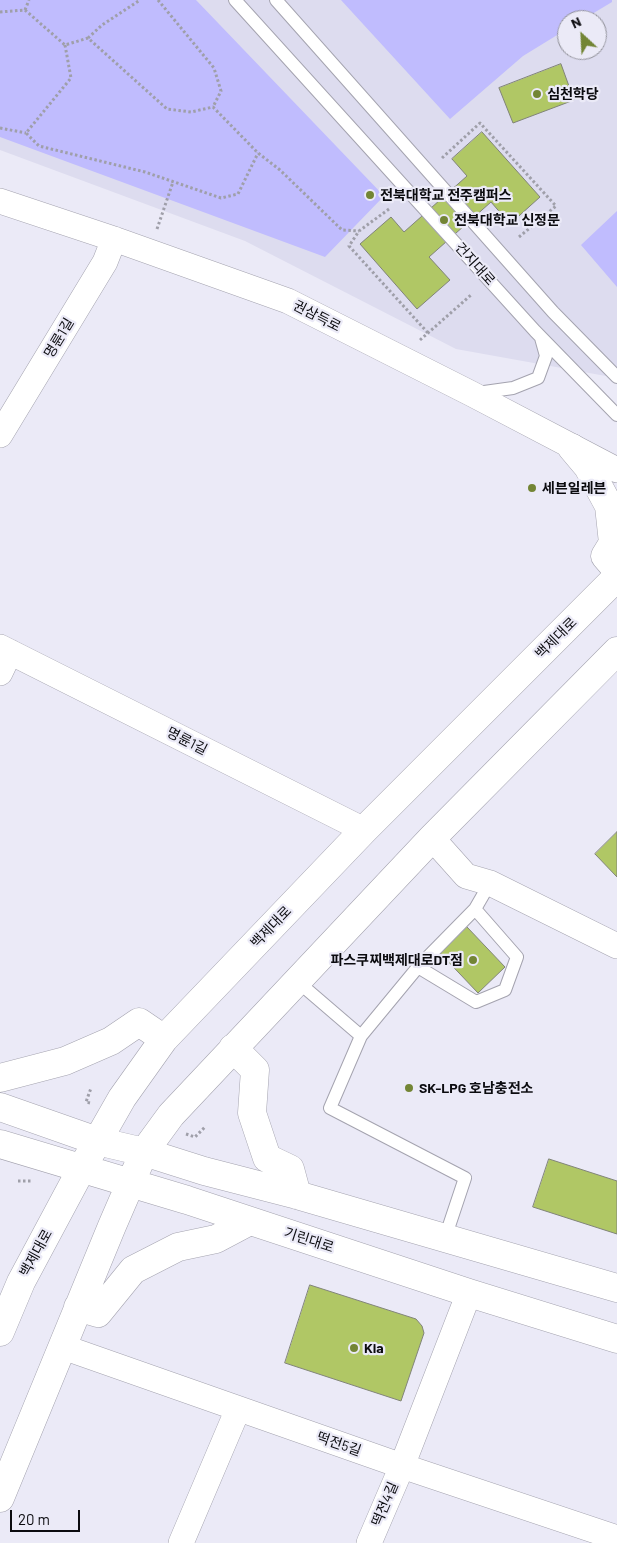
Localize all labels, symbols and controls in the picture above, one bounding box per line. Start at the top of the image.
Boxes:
north arrow [557,10,607,60]
text: N [568,12,584,32]
place label: 심천학당 [547,86,599,102]
marker: 심천학당 [531,88,543,100]
place label: 전북대학교 전주캠퍼스 [380,187,512,203]
marker: 전북대학교 전주캠퍼스 [364,189,376,201]
place label: 전북대학교 신정문 [454,212,560,228]
marker: 전북대학교 신정문 [438,214,450,226]
street label: 건지대로 [452,239,498,289]
street label: 권삼득로 [290,297,344,335]
street label: 명륜1길 [41,315,77,361]
place label: 세븐일레븐 [542,480,606,496]
marker: 세븐일레븐 [526,482,538,494]
street label: 백제대로 [532,614,580,662]
street label: 명륜1길 [164,724,210,758]
street label: 백제대로 [247,903,295,951]
place label: 파스쿠찌백제대로DT점 [331,952,463,968]
marker: 파스쿠찌백제대로DT점 [467,954,479,966]
place label: SK-LPG 호남충전소 [419,1080,533,1096]
marker: SK-LPG 호남충전소 [403,1082,415,1094]
street label: 기린대로 [282,1224,336,1256]
street label: 백제대로 [16,1226,56,1280]
place label: Kia [364,1340,384,1356]
marker: Kia [348,1342,360,1354]
street label: 떡전5길 [315,1429,363,1459]
street label: 떡전4길 [368,1479,402,1529]
scale bar [12,1500,82,1532]
text: 20 m [18,1510,50,1528]

